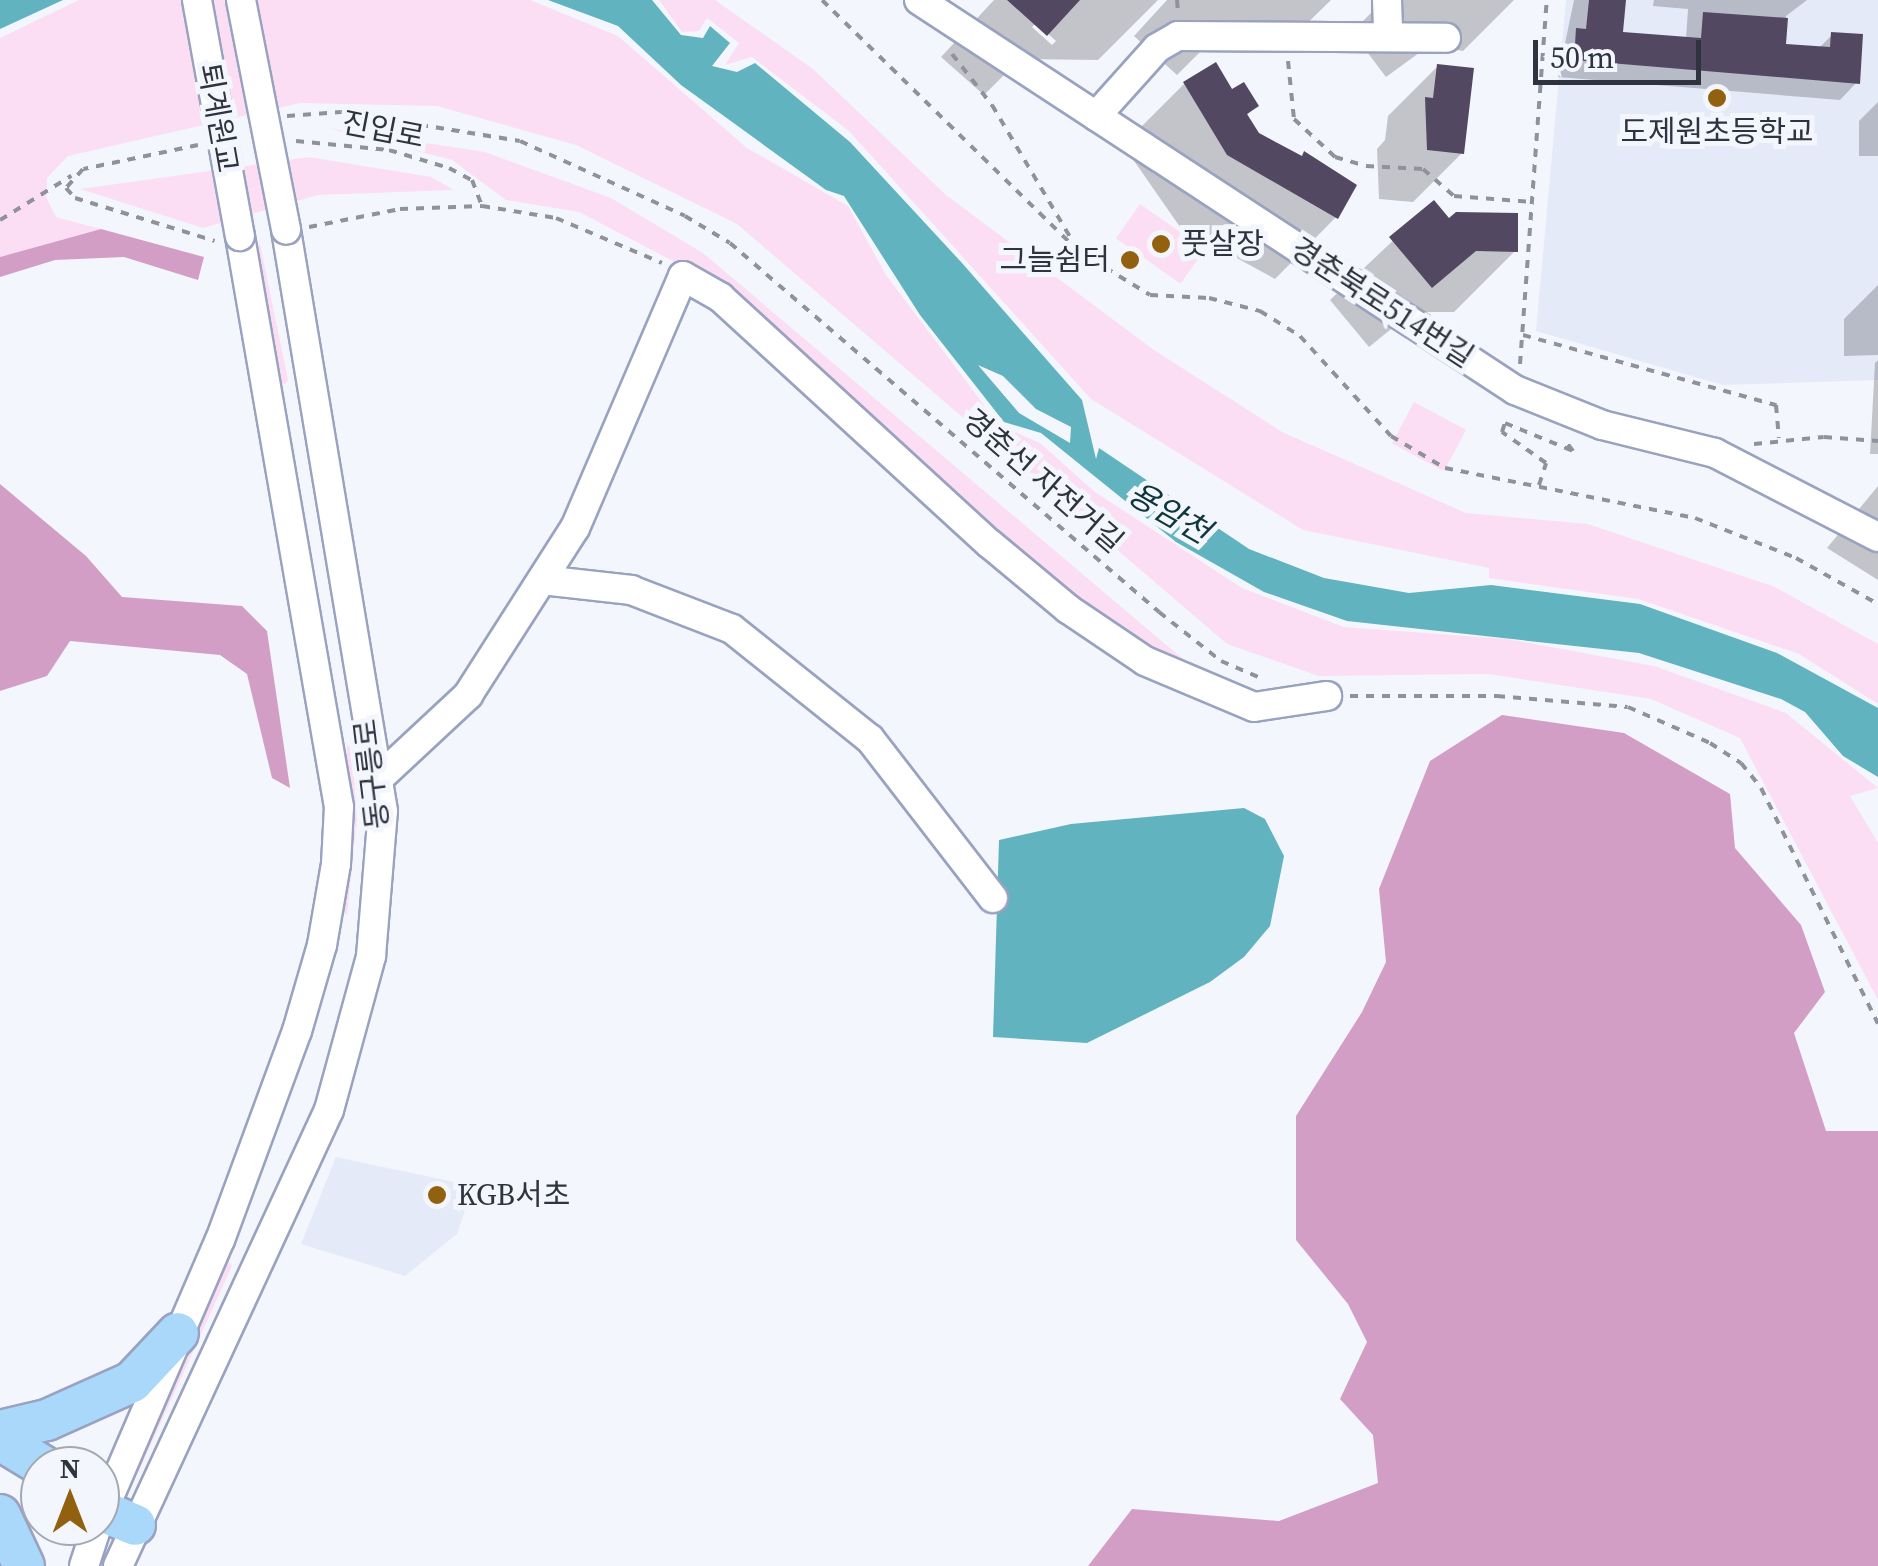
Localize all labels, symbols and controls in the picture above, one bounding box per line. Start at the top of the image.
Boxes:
scale bar [1538,20,1706,82]
text: 50 m [1550,37,1614,78]
street label: 퇴계원교 [191,61,245,175]
marker: 도제원초등학교 [1706,87,1728,109]
street label: 진입로 [339,104,427,156]
place label: 도제원초등학교 [1620,114,1814,150]
place label: 풋살장 [1181,226,1264,262]
street label: 경춘북로514번길 [1284,231,1480,375]
marker: 풋살장 [1150,233,1172,255]
place label: 그늘쉼터 [1000,242,1110,278]
marker: 그늘쉼터 [1119,249,1141,271]
street label: 경춘선 자전거길 [956,402,1130,560]
water label: 용암천 [1121,474,1217,552]
street label: 동구릉로 [347,717,397,831]
place label: KGB서초 [457,1177,570,1213]
marker: KGB서초 [426,1184,448,1206]
north arrow [20,1446,120,1546]
text: N [60,1449,80,1487]

